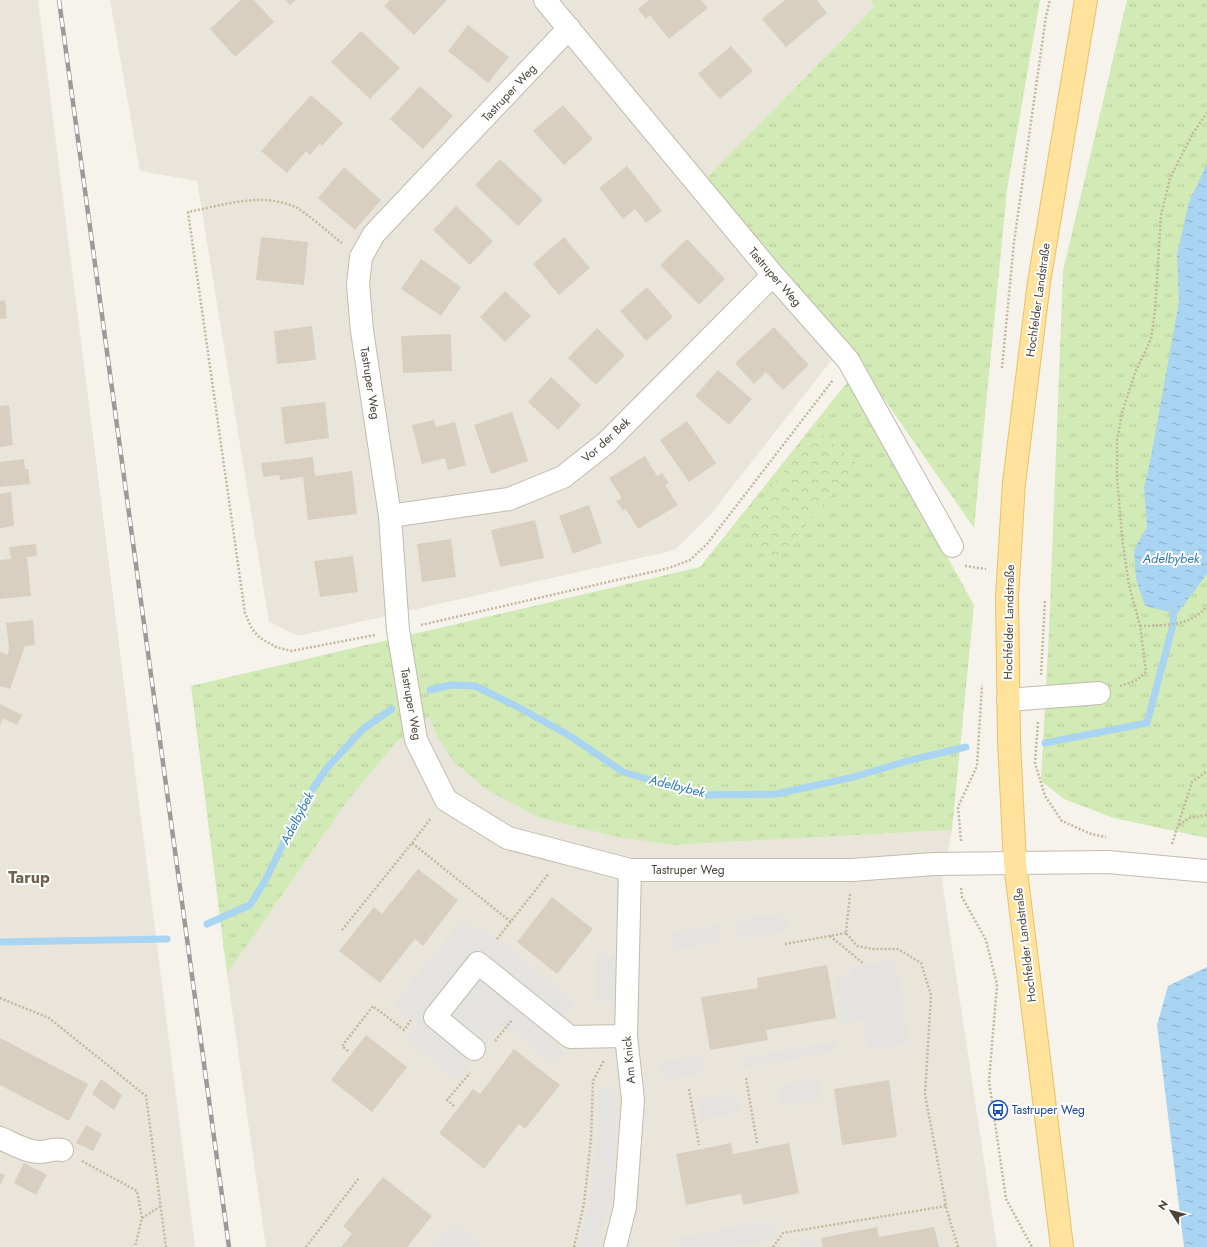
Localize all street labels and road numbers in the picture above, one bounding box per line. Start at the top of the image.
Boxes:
street label: Tastruper Weg [478,60,540,126]
street label: Hochfelder Landstraße [1021,242,1055,358]
street label: Tastruper Weg [744,244,806,310]
street label: Tastruper Weg [355,346,385,420]
street label: Vor der Bek [578,413,635,467]
street label: Hochfelder Landstraße [999,564,1019,680]
street label: Tastruper Weg [396,667,426,741]
street label: Tastruper Weg [652,861,724,879]
street label: Hochfelder Landstraße [1009,887,1041,1003]
street label: Am Knick [618,1035,640,1085]

